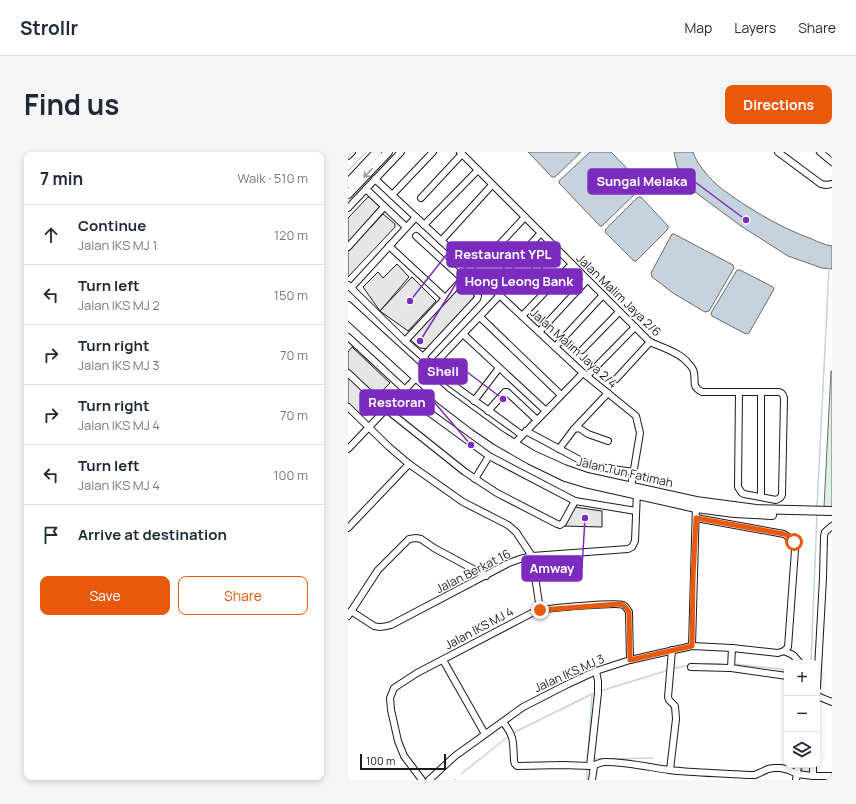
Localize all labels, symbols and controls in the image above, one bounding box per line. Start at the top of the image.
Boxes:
text: Strollr [20,15,78,41]
text: Map [684,18,712,37]
text: Layers [734,18,776,37]
text: Share [798,18,836,37]
text: Find us [24,85,119,123]
button: Directions [725,85,832,124]
text: 7 min [40,167,83,190]
one-way arrow [363,168,373,178]
text: Walk · 510 m [237,169,308,187]
callout: Sungai Melaka [588,169,695,194]
text: Sungai Melaka [596,172,688,190]
text: Continue [78,215,146,236]
icon: ahead [40,224,62,246]
text: 120 m [274,226,308,244]
text: Jalan IKS MJ 1 [78,236,157,254]
callout: Restaurant YPL [447,242,560,267]
text: Restaurant YPL [455,245,551,263]
street label: Jalan Malim Jaya 2/6 [573,250,665,340]
callout: Hong Leong Bank [457,269,582,294]
text: Hong Leong Bank [465,272,574,290]
text: Turn left [78,275,140,296]
icon: left [40,284,62,306]
text: 150 m [274,286,308,304]
text: Jalan IKS MJ 2 [78,296,160,314]
street label: Jalan Malim Jaya 2/4 [527,304,621,392]
text: Turn right [78,335,149,356]
icon: right [40,344,62,366]
text: 70 m [280,346,308,364]
text: Jalan IKS MJ 3 [78,356,160,374]
callout: Shell [419,359,467,384]
text: Shell [427,362,459,380]
callout: Restoran [360,390,434,415]
text: Restoran [368,393,426,411]
text: Turn right [78,395,149,416]
icon: right [40,404,62,426]
text: 70 m [280,406,308,424]
text: Jalan IKS MJ 4 [78,416,160,434]
street label: Jalan Tun Fatimah [575,453,675,491]
text: Turn left [78,455,140,476]
icon: left [40,464,62,486]
text: 100 m [273,466,308,484]
text: Jalan IKS MJ 4 [78,476,160,494]
icon: arrive [40,524,62,546]
text: Arrive at destination [78,524,227,545]
route start [785,533,803,551]
street label: Jalan Berkat 16 [433,545,513,597]
callout: Amway [522,556,582,581]
text: Amway [530,559,575,577]
button: Save [40,576,170,615]
button: Share [178,576,308,615]
route end [531,601,549,619]
street label: Jalan IKS MJ 4 [442,603,516,653]
street label: Jalan IKS MJ 3 [531,650,607,696]
map controls [784,660,820,768]
button: + [784,660,820,696]
button: − [784,696,820,732]
button: layers [784,732,820,768]
scale bar [360,752,446,771]
text: 100 m [366,753,395,768]

